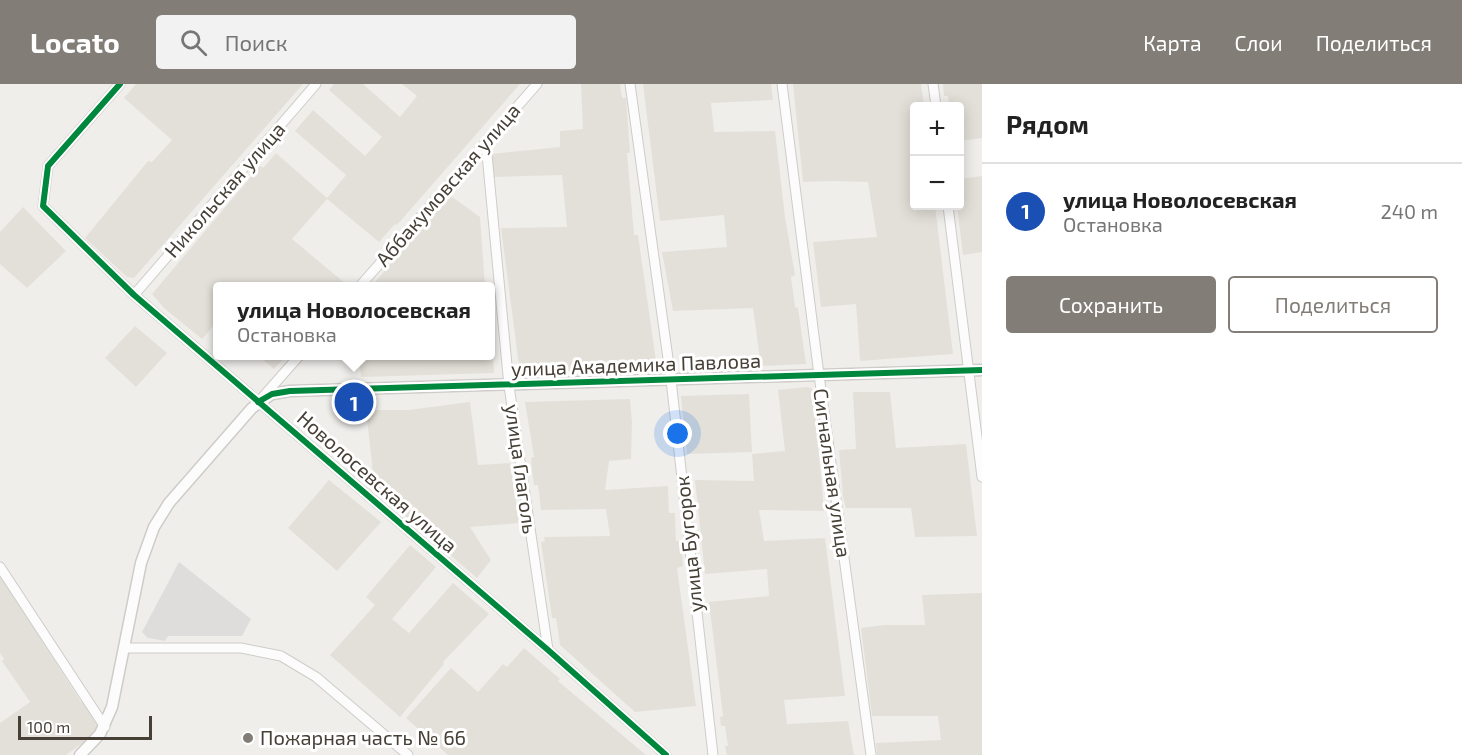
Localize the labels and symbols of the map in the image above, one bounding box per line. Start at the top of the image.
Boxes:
street label: Аббакумовская улица [370,98,525,271]
street label: Никольская улица [159,117,290,263]
street label: улица Академика Павлова [511,348,761,381]
pin: 1 [334,380,374,424]
street label: Сигнальная улица [808,387,857,559]
street label: улица Глаголь [500,402,543,535]
street label: Новолосевская улица [292,405,463,558]
your location [663,419,692,448]
street label: улица Бугорок [669,474,708,614]
scale bar [18,713,152,740]
place label: Пожарная часть № 66 [260,725,466,749]
marker: Пожарная часть № 66 [241,731,255,745]

